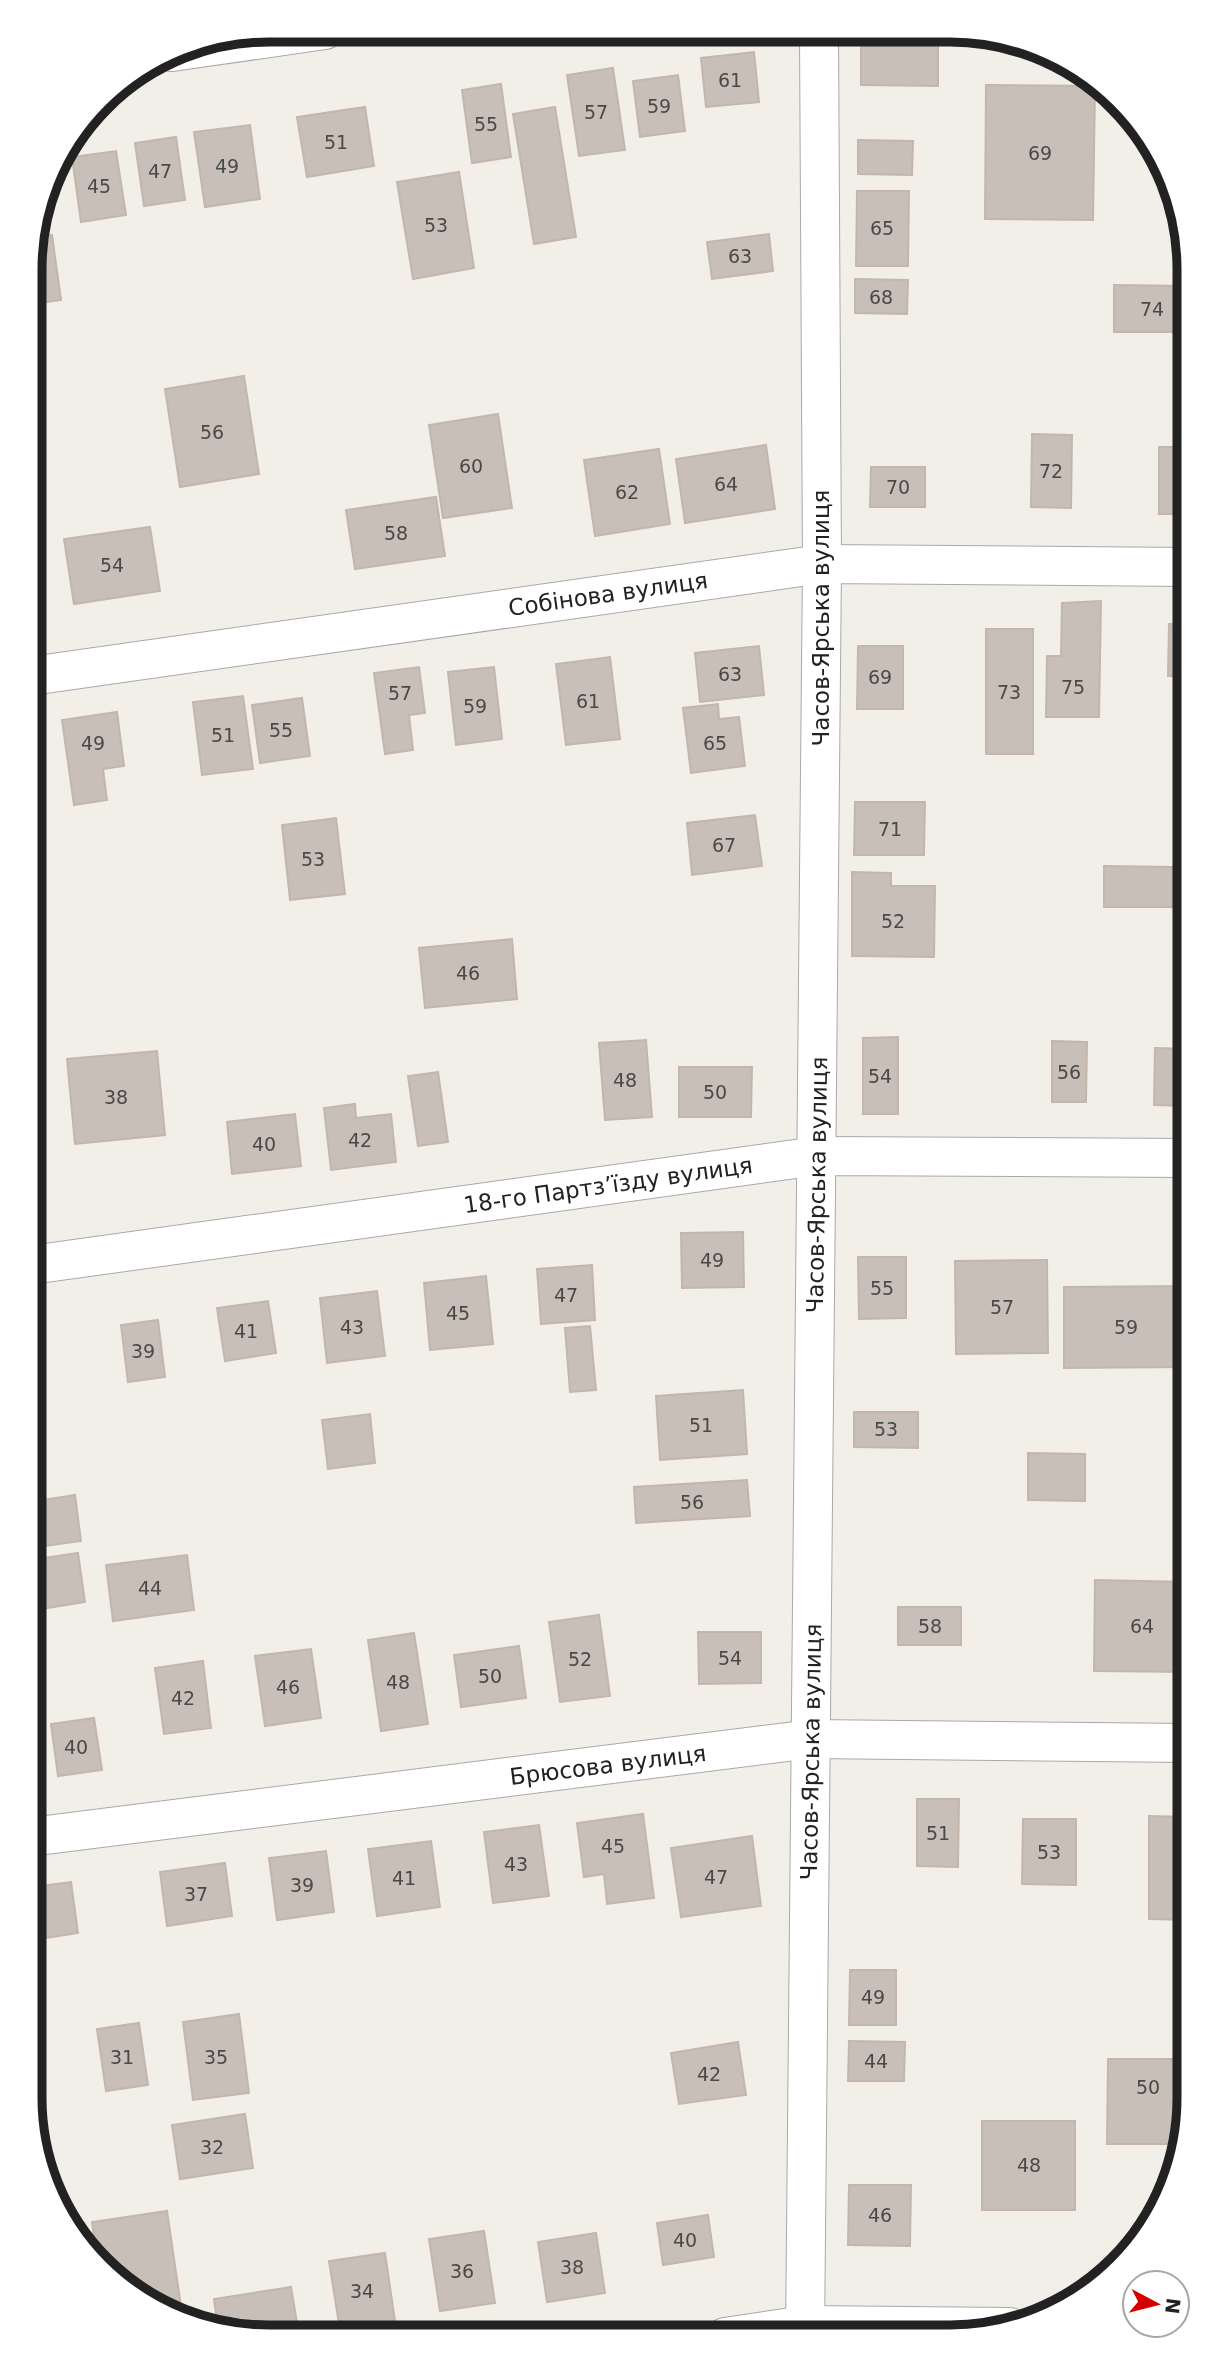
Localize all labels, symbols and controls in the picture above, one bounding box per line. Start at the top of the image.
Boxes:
house number: 61 [718,69,742,91]
house number: 59 [647,95,671,117]
house number: 57 [584,101,608,123]
house number: 55 [474,113,498,135]
house number: 51 [324,131,348,153]
house number: 69 [1028,142,1052,164]
house number: 49 [215,155,239,177]
house number: 47 [148,160,172,182]
house number: 45 [87,175,111,197]
house number: 53 [424,214,448,236]
house number: 65 [870,217,894,239]
house number: 63 [728,245,752,267]
house number: 68 [869,286,893,308]
house number: 74 [1140,298,1164,320]
house number: 56 [200,421,224,443]
house number: 60 [459,455,483,477]
house number: 72 [1039,460,1063,482]
house number: 64 [714,473,738,495]
house number: 70 [886,476,910,498]
house number: 62 [615,481,639,503]
street label: Часов-Ярська вулиця [808,490,834,746]
house number: 58 [384,522,408,544]
house number: 54 [100,554,124,576]
street label: Собінова вулиця [507,567,709,621]
house number: 63 [718,663,742,685]
house number: 69 [868,666,892,688]
house number: 75 [1061,676,1085,698]
house number: 73 [997,681,1021,703]
house number: 57 [388,682,412,704]
house number: 61 [576,690,600,712]
house number: 59 [463,695,487,717]
house number: 55 [269,719,293,741]
house number: 51 [211,724,235,746]
house number: 49 [81,732,105,754]
house number: 65 [703,732,727,754]
house number: 71 [878,818,902,840]
house number: 67 [712,834,736,856]
house number: 53 [301,848,325,870]
house number: 52 [881,910,905,932]
house number: 46 [456,962,480,984]
street label: Часов-Ярська вулиця [802,1056,832,1314]
house number: 56 [1057,1061,1081,1083]
house number: 54 [868,1065,892,1087]
house number: 48 [613,1069,637,1091]
house number: 50 [703,1081,727,1103]
house number: 38 [104,1086,128,1108]
house number: 42 [348,1129,372,1151]
house number: 40 [252,1133,276,1155]
street label: 18-го Партз’їзду вулиця [462,1152,754,1218]
house number: 49 [700,1249,724,1271]
house number: 55 [870,1277,894,1299]
house number: 47 [554,1284,578,1306]
house number: 57 [990,1296,1014,1318]
house number: 45 [446,1302,470,1324]
house number: 43 [340,1316,364,1338]
house number: 59 [1114,1316,1138,1338]
house number: 41 [234,1320,258,1342]
house number: 39 [131,1340,155,1362]
house number: 51 [689,1414,713,1436]
house number: 53 [874,1418,898,1440]
house number: 56 [680,1491,704,1513]
house number: 44 [138,1577,162,1599]
house number: 58 [918,1615,942,1637]
house number: 64 [1130,1615,1154,1637]
street label: Часов-Ярська вулиця [796,1623,826,1881]
house number: 54 [718,1647,742,1669]
house number: 52 [568,1648,592,1670]
house number: 50 [478,1665,502,1687]
house number: 48 [386,1671,410,1693]
house number: 46 [276,1676,300,1698]
house number: 42 [171,1687,195,1709]
house number: 40 [64,1736,88,1758]
street label: Брюсова вулиця [508,1740,708,1790]
house number: 51 [926,1822,950,1844]
house number: 45 [601,1835,625,1857]
house number: 53 [1037,1841,1061,1863]
house number: 43 [504,1853,528,1875]
house number: 47 [704,1866,728,1888]
house number: 41 [392,1867,416,1889]
house number: 39 [290,1874,314,1896]
house number: 37 [184,1883,208,1905]
house number: 49 [861,1986,885,2008]
house number: 31 [110,2046,134,2068]
house number: 35 [204,2046,228,2068]
house number: 44 [864,2050,888,2072]
house number: 42 [697,2063,721,2085]
house number: 50 [1136,2076,1160,2098]
house number: 32 [200,2136,224,2158]
house number: 48 [1017,2154,1041,2176]
house number: 46 [868,2204,892,2226]
house number: 40 [673,2229,697,2251]
house number: 38 [560,2256,584,2278]
house number: 36 [450,2260,474,2282]
north arrow [1121,2269,1191,2339]
house number: 34 [350,2280,374,2302]
text: N [1161,2297,1185,2315]

